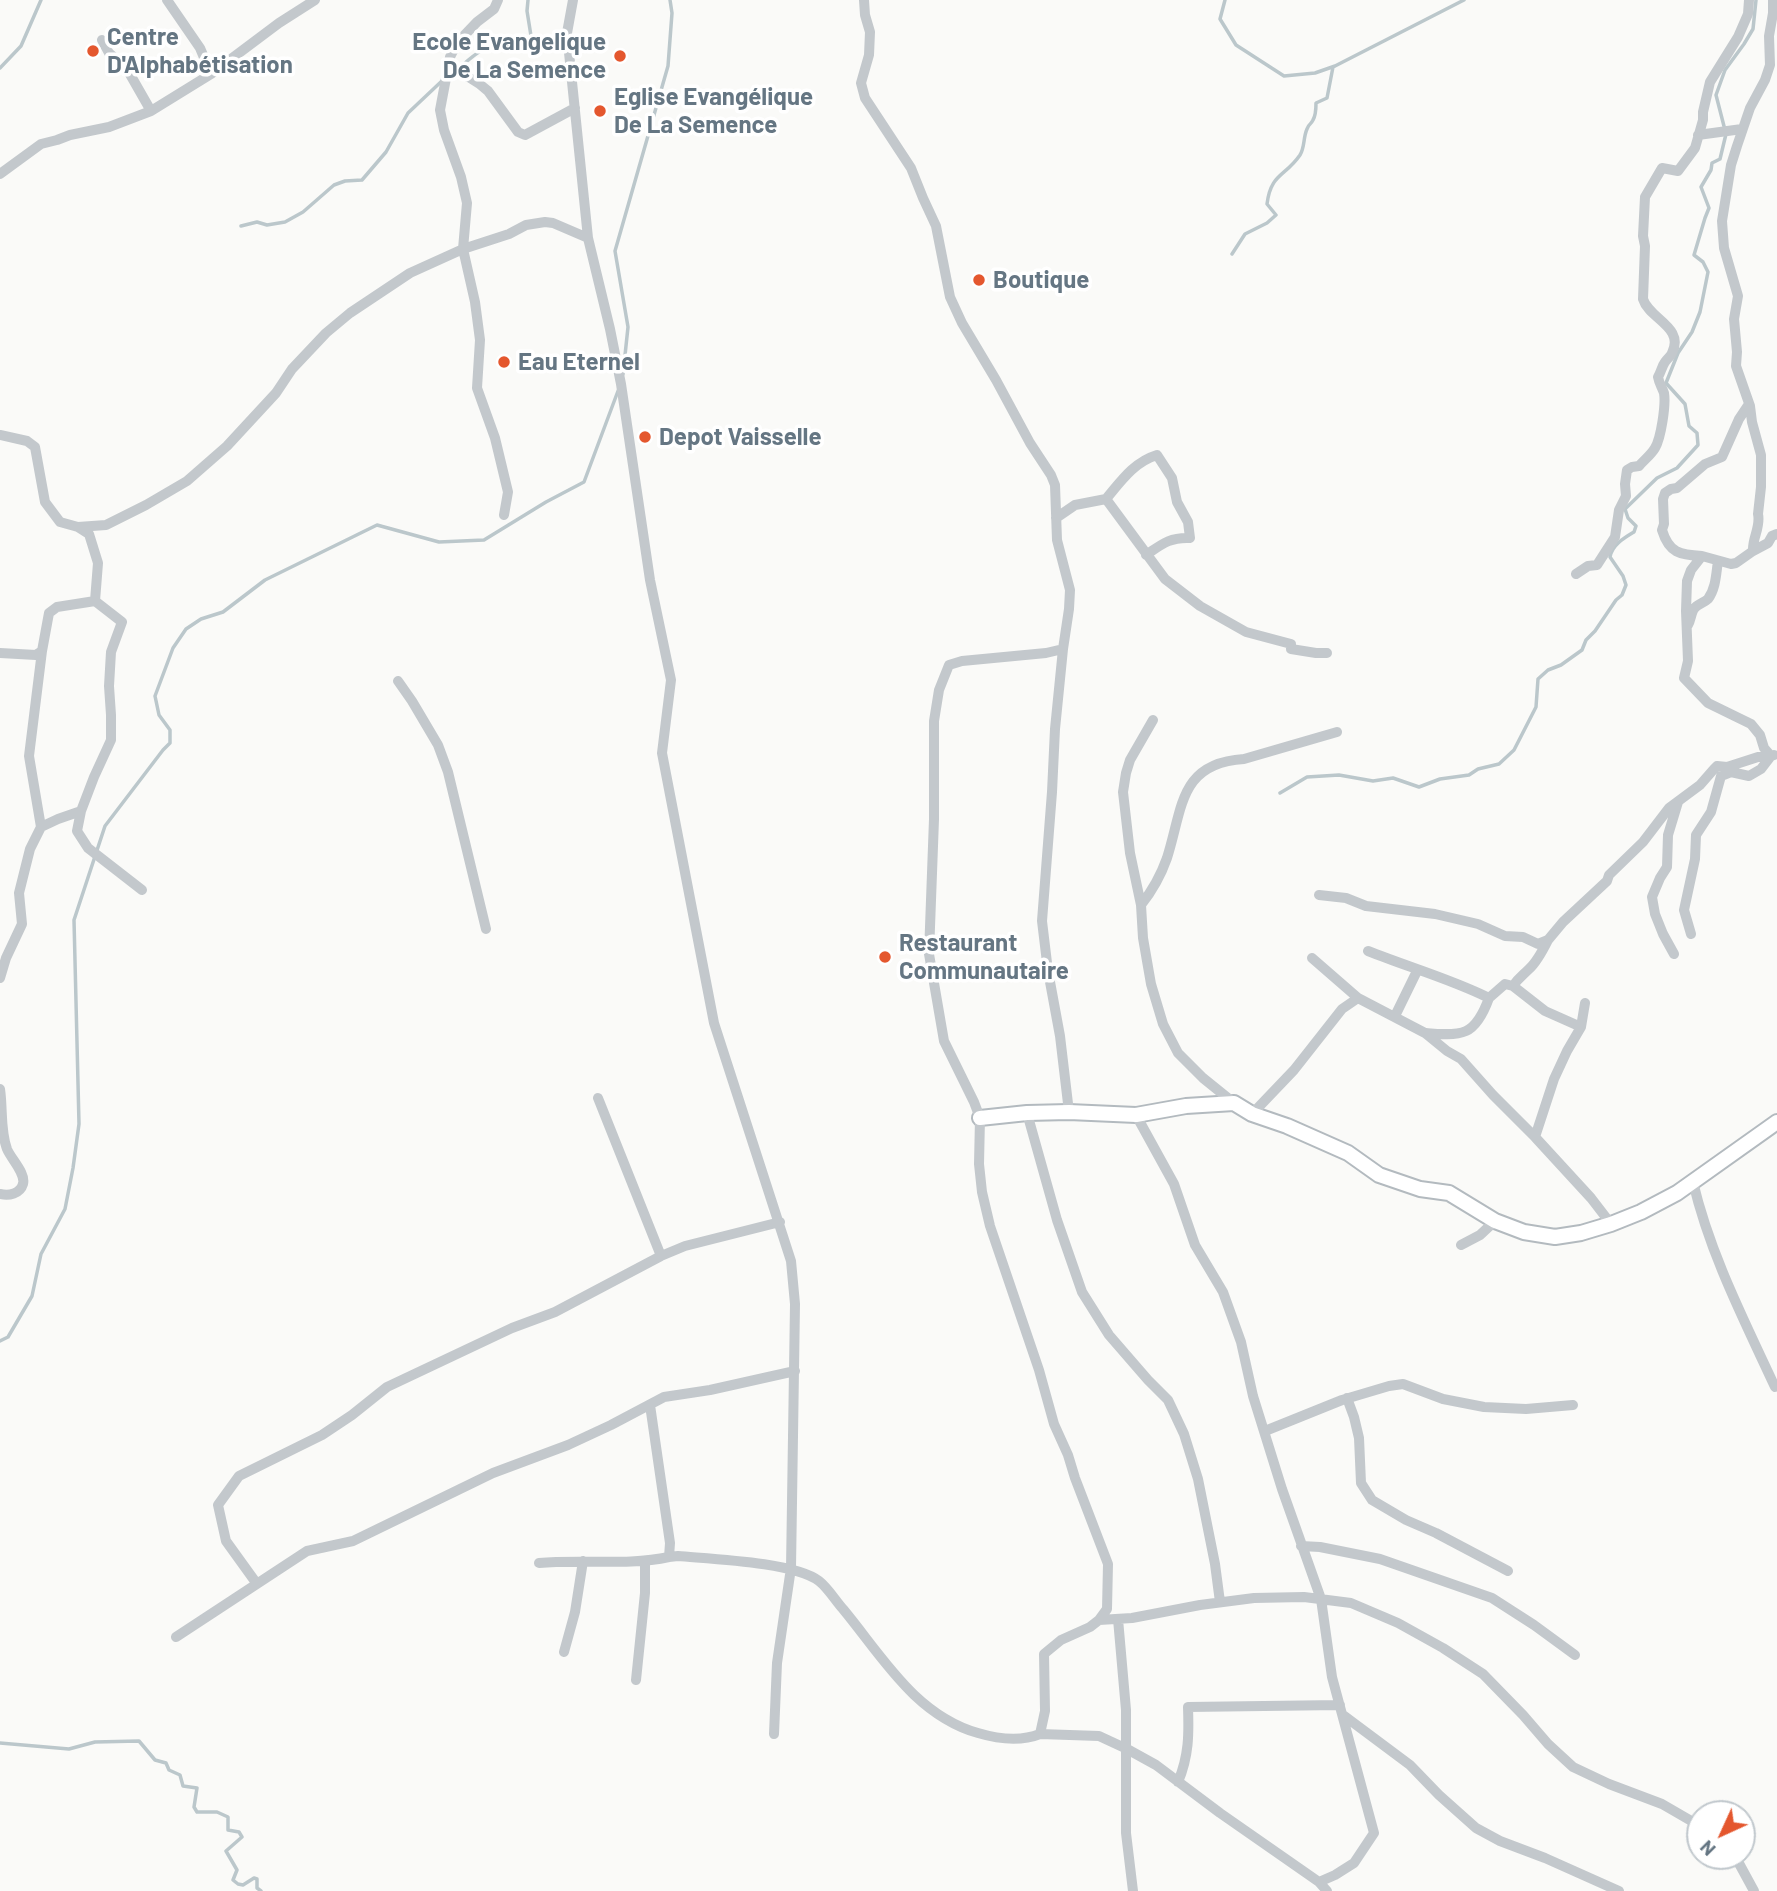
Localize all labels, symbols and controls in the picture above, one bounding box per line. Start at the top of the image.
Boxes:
place label: Centre D'Alphabétisation [107,23,293,79]
place label: Ecole Evangelique De La Semence [412,28,606,84]
marker: Centre D'Alphabétisation [85,43,101,59]
marker: Ecole Evangelique De La Semence [612,48,628,64]
place label: Eglise Evangélique De La Semence [614,83,813,139]
marker: Eglise Evangélique De La Semence [592,103,608,119]
place label: Boutique [993,266,1089,294]
marker: Boutique [971,272,987,288]
place label: Eau Eternel [518,348,640,376]
marker: Eau Eternel [496,354,512,370]
place label: Depot Vaisselle [659,423,822,451]
marker: Depot Vaisselle [637,429,653,445]
place label: Restaurant Communautaire [899,929,1069,985]
marker: Restaurant Communautaire [877,949,893,965]
north arrow [1686,1800,1756,1870]
text: N [1695,1836,1720,1861]

